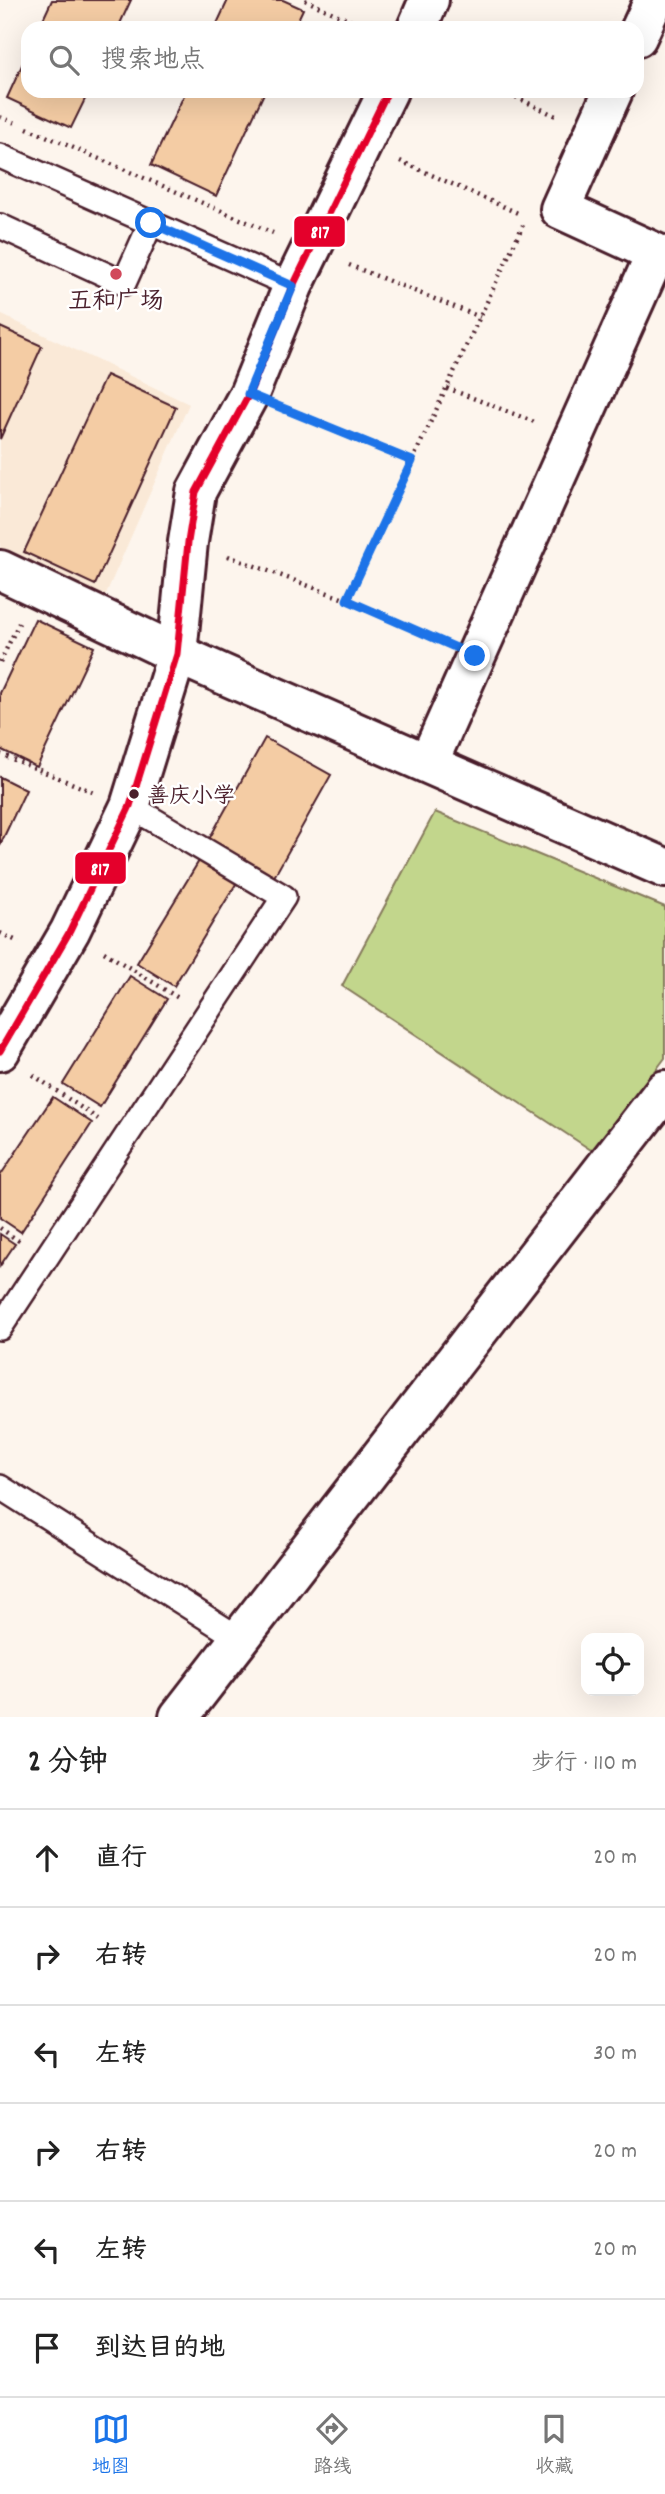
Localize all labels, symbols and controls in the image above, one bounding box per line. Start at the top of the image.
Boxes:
search box [21,21,644,98]
icon: search [45,41,83,79]
text: 搜索地点 [101,43,205,80]
route start [135,207,166,238]
line badge: 817 [293,215,346,248]
text: 817 [310,221,330,248]
marker: 五和广场 [108,266,124,282]
place label: 五和广场 [68,286,164,320]
route end [459,640,490,671]
place label: 善庆小学 [147,782,235,813]
marker: 善庆小学 [127,787,141,801]
line badge: 817 [74,851,127,885]
text: 817 [90,858,110,885]
map controls [581,1633,644,1696]
button: locate [581,1633,644,1696]
text: 2 分钟 [28,1743,108,1786]
text: 步行 · 110 m [532,1748,637,1781]
icon: ahead [28,1839,66,1877]
text: 直行 [95,1841,147,1878]
text: 20 m [593,1842,637,1875]
icon: right [28,1937,66,1975]
text: 右转 [95,1939,147,1976]
text: 20 m [593,1940,637,1973]
icon: left [28,2035,66,2073]
text: 左转 [95,2037,147,2074]
text: 30 m [593,2038,637,2071]
icon: right [28,2133,66,2171]
text: 右转 [95,2135,147,2172]
text: 20 m [593,2136,637,2169]
icon: left [28,2231,66,2269]
text: 左转 [95,2233,147,2270]
text: 20 m [593,2234,637,2267]
icon: arrive [28,2329,66,2367]
text: 到达目的地 [95,2331,225,2368]
tab: 地图 [92,2410,130,2482]
tab: 路线 [313,2410,351,2482]
tab: 收藏 [535,2410,573,2482]

